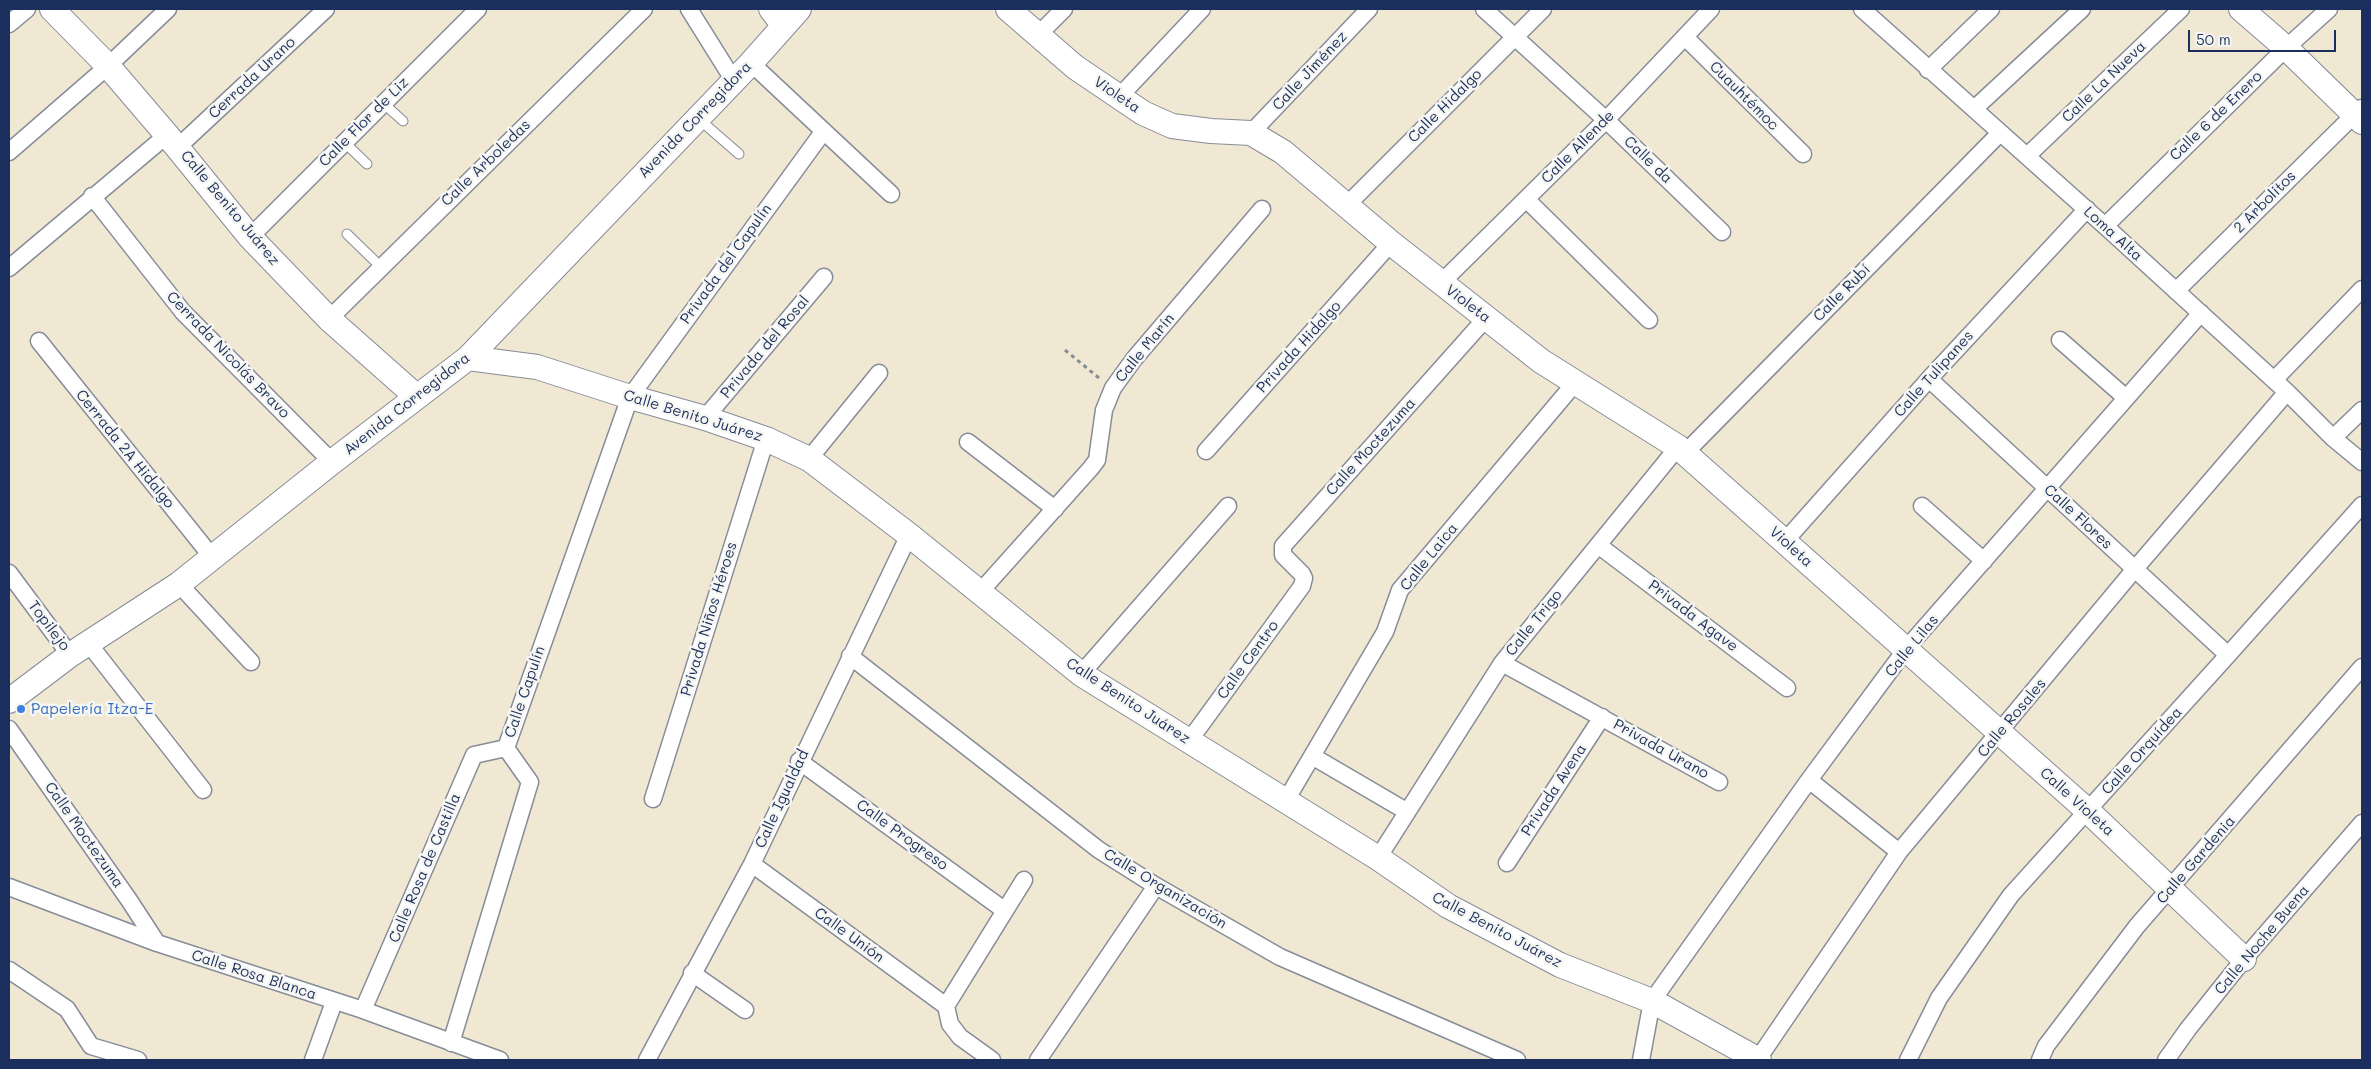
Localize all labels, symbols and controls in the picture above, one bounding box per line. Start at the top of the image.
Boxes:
scale bar [2191,20,2338,52]
street label: Calle Jiménez [1269,28,1351,114]
text: 50 m [2196,29,2231,49]
street label: Cerrada Urano [205,33,299,123]
street label: Calle La Nueva [2058,37,2150,127]
street label: Avenida Corregidora [635,58,755,182]
street label: Cuauhtémoc [1706,58,1782,134]
street label: Calle Hidalgo [1404,65,1486,147]
street label: Calle 6 de Enero [2166,67,2266,165]
street label: Calle Flor de Liz [315,73,413,171]
street label: Violeta [1090,73,1144,117]
street label: Calle Allende [1538,107,1618,187]
street label: Calle Arboledas [438,116,534,210]
street label: Calle da [1620,133,1676,187]
street label: Calle Benito Juárez [177,147,283,269]
street label: 2 Arbolitos [2230,167,2300,237]
street label: Privada del Capulín [676,201,776,327]
street label: Loma Alta [2080,203,2146,265]
street label: Calle Rubí [1810,261,1874,325]
street label: Violeta [1442,281,1494,327]
street label: Cerrada Nicolás Bravo [163,288,293,422]
street label: Privada del Rosal [717,292,813,402]
street label: Privada Hidalgo [1253,297,1345,397]
street label: Calle Marín [1112,310,1178,386]
street label: Calle Tulipanes [1890,327,1978,421]
street label: Avenida Corregidora [340,349,474,459]
street label: Cerrada 2A Hidalgo [72,386,178,512]
street label: Calle Benito Juárez [621,386,765,446]
street label: Calle Moctezuma [1322,395,1420,499]
street label: Calle Flores [2040,481,2116,553]
street label: Calle Laica [1396,520,1462,594]
street label: Violeta [1766,523,1816,571]
street label: Privada Niños Héroes [677,540,741,698]
street label: Privada Agave [1645,576,1741,656]
street label: Calle Trigo [1502,586,1566,660]
street label: Topilejo [24,597,74,655]
street label: Calle Lilas [1882,611,1942,681]
street label: Calle Centro [1213,617,1283,703]
street label: Calle Capulín [501,644,549,740]
street label: Calle Benito Juárez [1063,654,1193,748]
street label: Calle Rosales [1974,675,2050,761]
place label: Papelería Itza-E [31,700,153,718]
marker: Papelería Itza-E [15,703,27,715]
street label: Calle Orquídea [2098,703,2186,799]
street label: Privada Urano [1610,715,1712,783]
street label: Privada Avena [1518,741,1590,839]
street label: Calle Igualdad [751,747,813,851]
street label: Calle Violeta [2036,764,2118,840]
street label: Calle Moctezuma [41,779,127,891]
street label: Calle Rosa de Castilla [385,791,465,945]
street label: Calle Progreso [853,796,951,874]
street label: Calle Gardenia [2153,812,2239,908]
street label: Calle Organización [1100,845,1230,933]
street label: Calle Noche Buena [2211,882,2313,998]
street label: Calle Benito Juárez [1429,888,1565,972]
street label: Calle Unión [811,904,887,966]
street label: Calle Rosa Blanca [189,946,319,1004]

